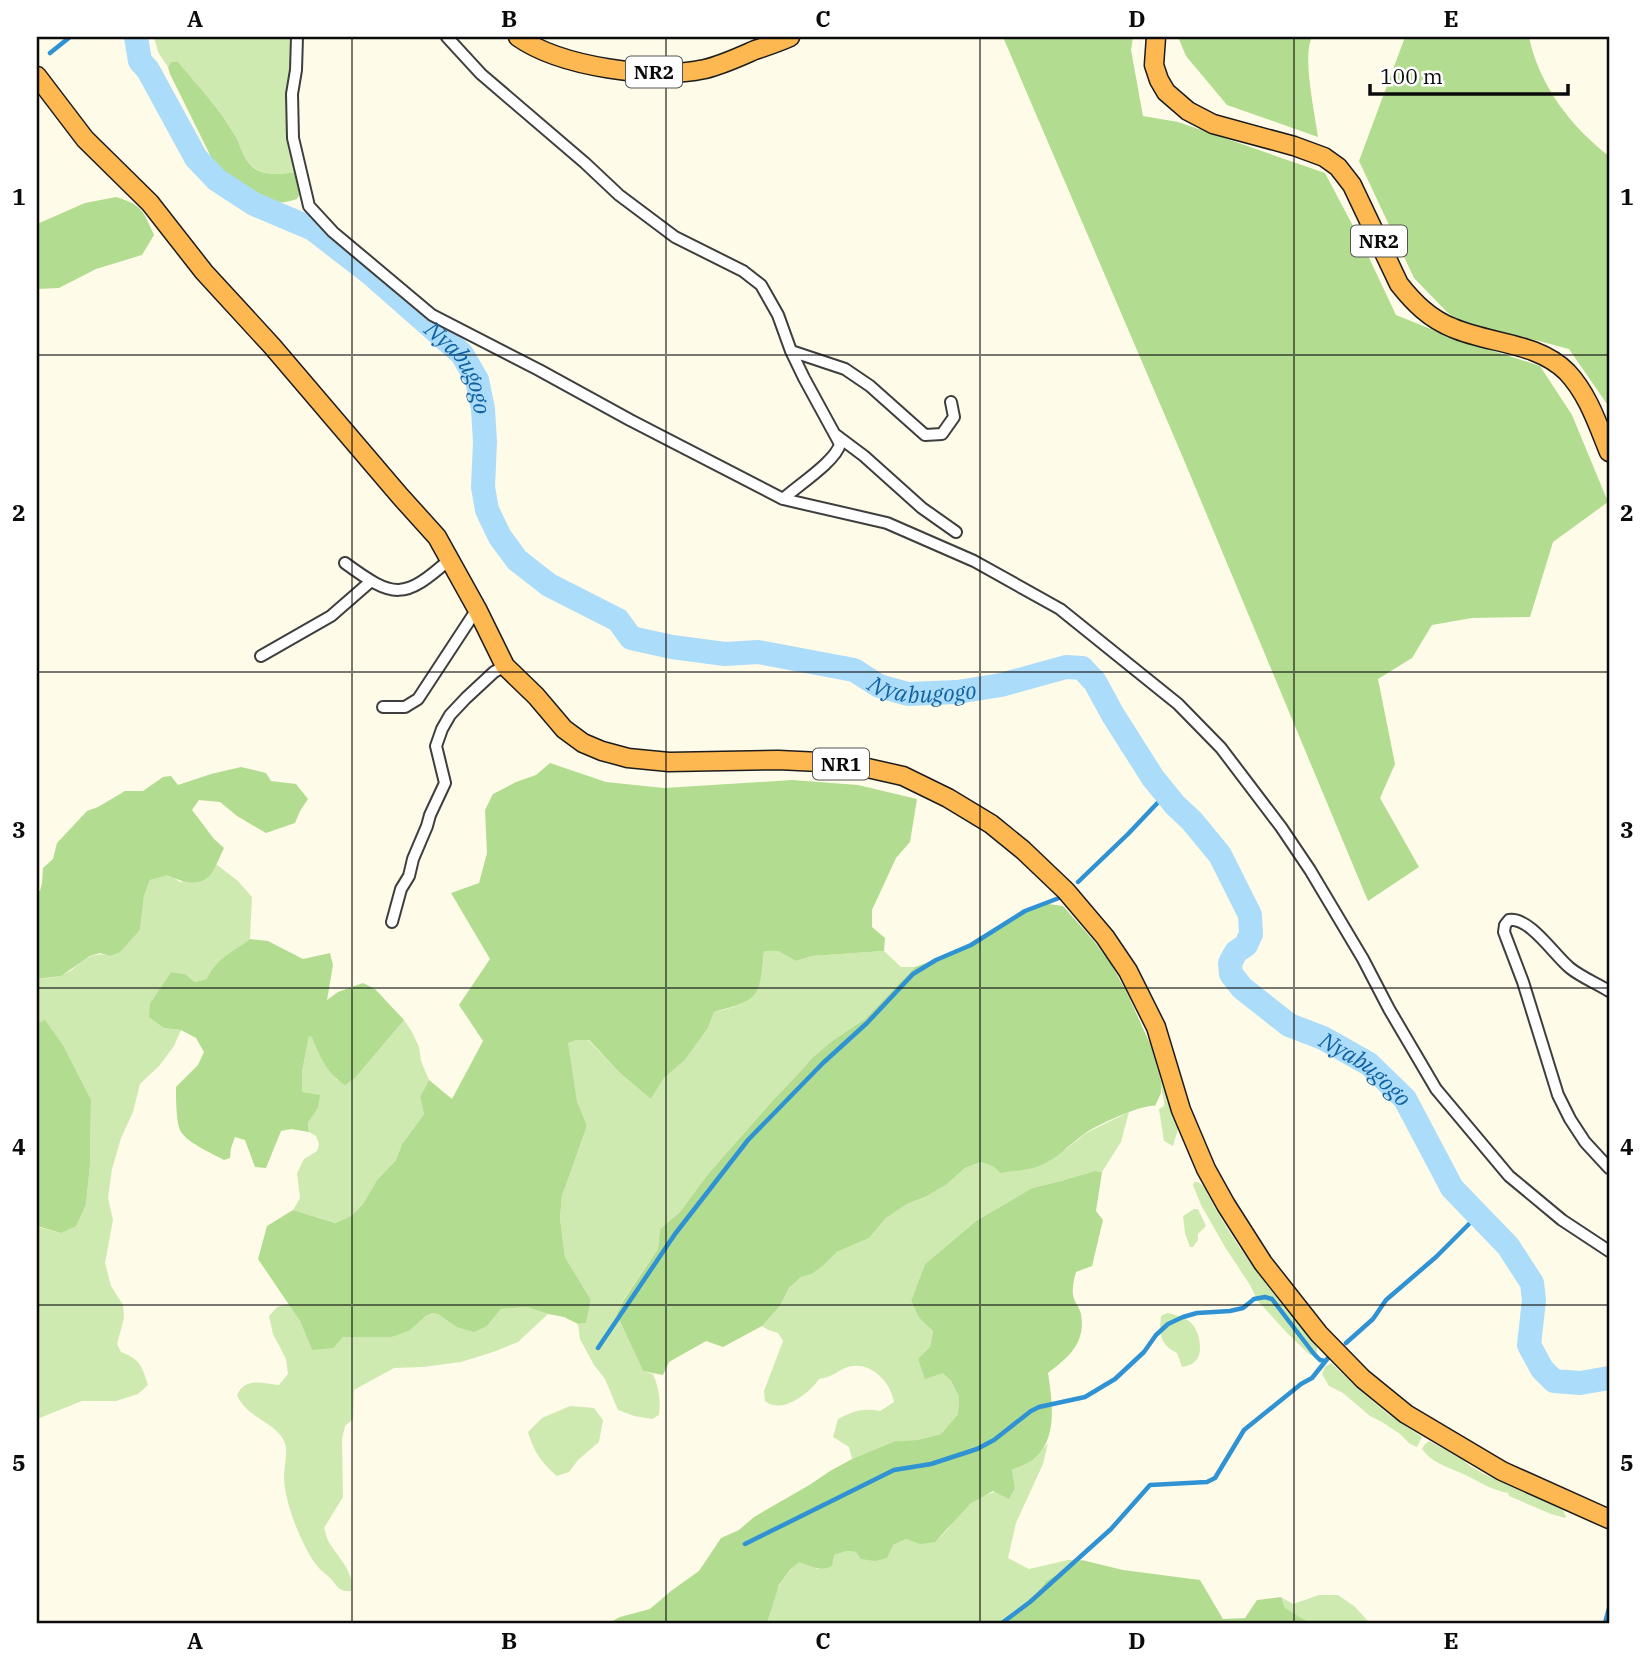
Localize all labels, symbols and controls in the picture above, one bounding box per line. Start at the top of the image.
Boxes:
text: A [187,3,203,33]
text: B [501,3,517,33]
text: C [815,3,831,33]
text: D [1128,3,1146,33]
text: E [1443,3,1459,33]
scale bar [1370,52,1567,96]
road number: NR2 [626,57,682,88]
text: 100 m [1380,62,1443,90]
text: 1 [12,181,26,211]
text: 1 [1620,181,1634,211]
road number: NR2 [1351,226,1407,256]
water label: Nyabugogo [418,313,499,417]
text: 2 [12,497,26,527]
text: 2 [1620,497,1634,527]
water label: Nyabugogo [862,668,979,709]
road number: NR1 [813,748,869,779]
text: 3 [12,814,26,844]
text: 3 [1620,814,1634,844]
water label: Nyabugogo [1314,1024,1418,1112]
text: 4 [12,1131,26,1161]
text: 4 [1620,1131,1634,1161]
text: 5 [12,1447,26,1477]
text: 5 [1620,1447,1634,1477]
text: A [187,1625,203,1655]
text: B [501,1625,517,1655]
text: C [815,1625,831,1655]
text: D [1128,1625,1146,1655]
text: E [1443,1625,1459,1655]

